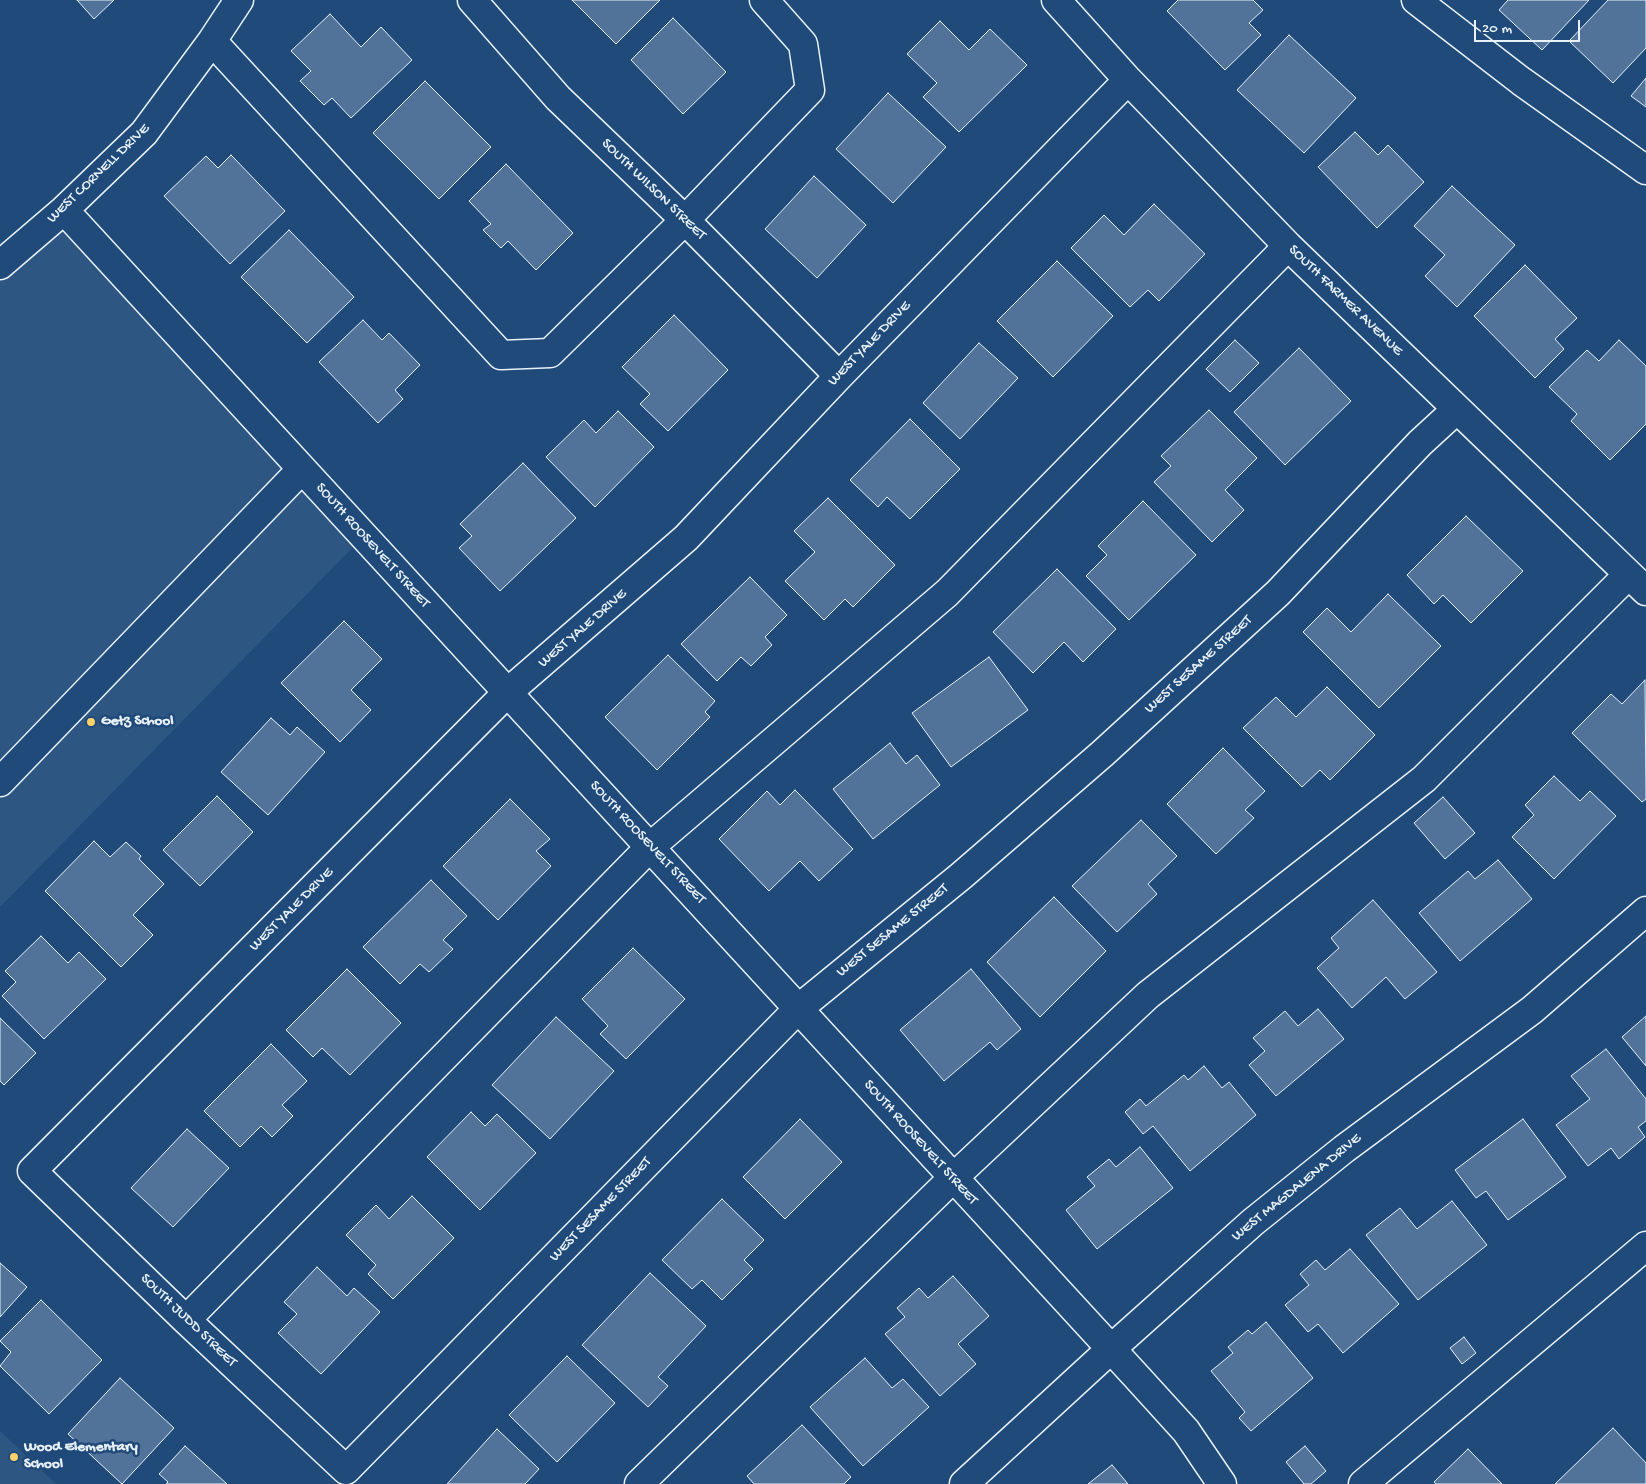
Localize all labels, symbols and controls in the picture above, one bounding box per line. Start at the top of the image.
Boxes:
scale bar [1476,10,1582,42]
text: 20 m [1482,20,1512,38]
street label: WEST CORNELL DRIVE [44,120,154,228]
street label: SOUTH WILSON STREET [597,135,709,245]
street label: SOUTH FARMER AVENUE [1284,242,1406,360]
street label: WEST YALE DRIVE [825,298,915,390]
street label: SOUTH ROOSEVELT STREET [311,480,433,612]
street label: WEST YALE DRIVE [535,586,631,672]
street label: WEST SESAME STREET [1141,612,1257,718]
place label: Getz School [101,713,173,731]
marker: Getz School [85,716,97,728]
street label: SOUTH ROOSEVELT STREET [585,778,709,908]
street label: WEST YALE DRIVE [246,864,338,956]
street label: WEST SESAME STREET [833,880,953,982]
street label: SOUTH ROOSEVELT STREET [859,1077,981,1209]
street label: WEST MAGDALENA DRIVE [1229,1130,1365,1246]
street label: WEST SESAME STREET [546,1154,656,1266]
street label: SOUTH JUDD STREET [136,1270,240,1372]
place label: Wood Elementary School [24,1439,138,1474]
marker: Wood Elementary School [8,1451,20,1463]

